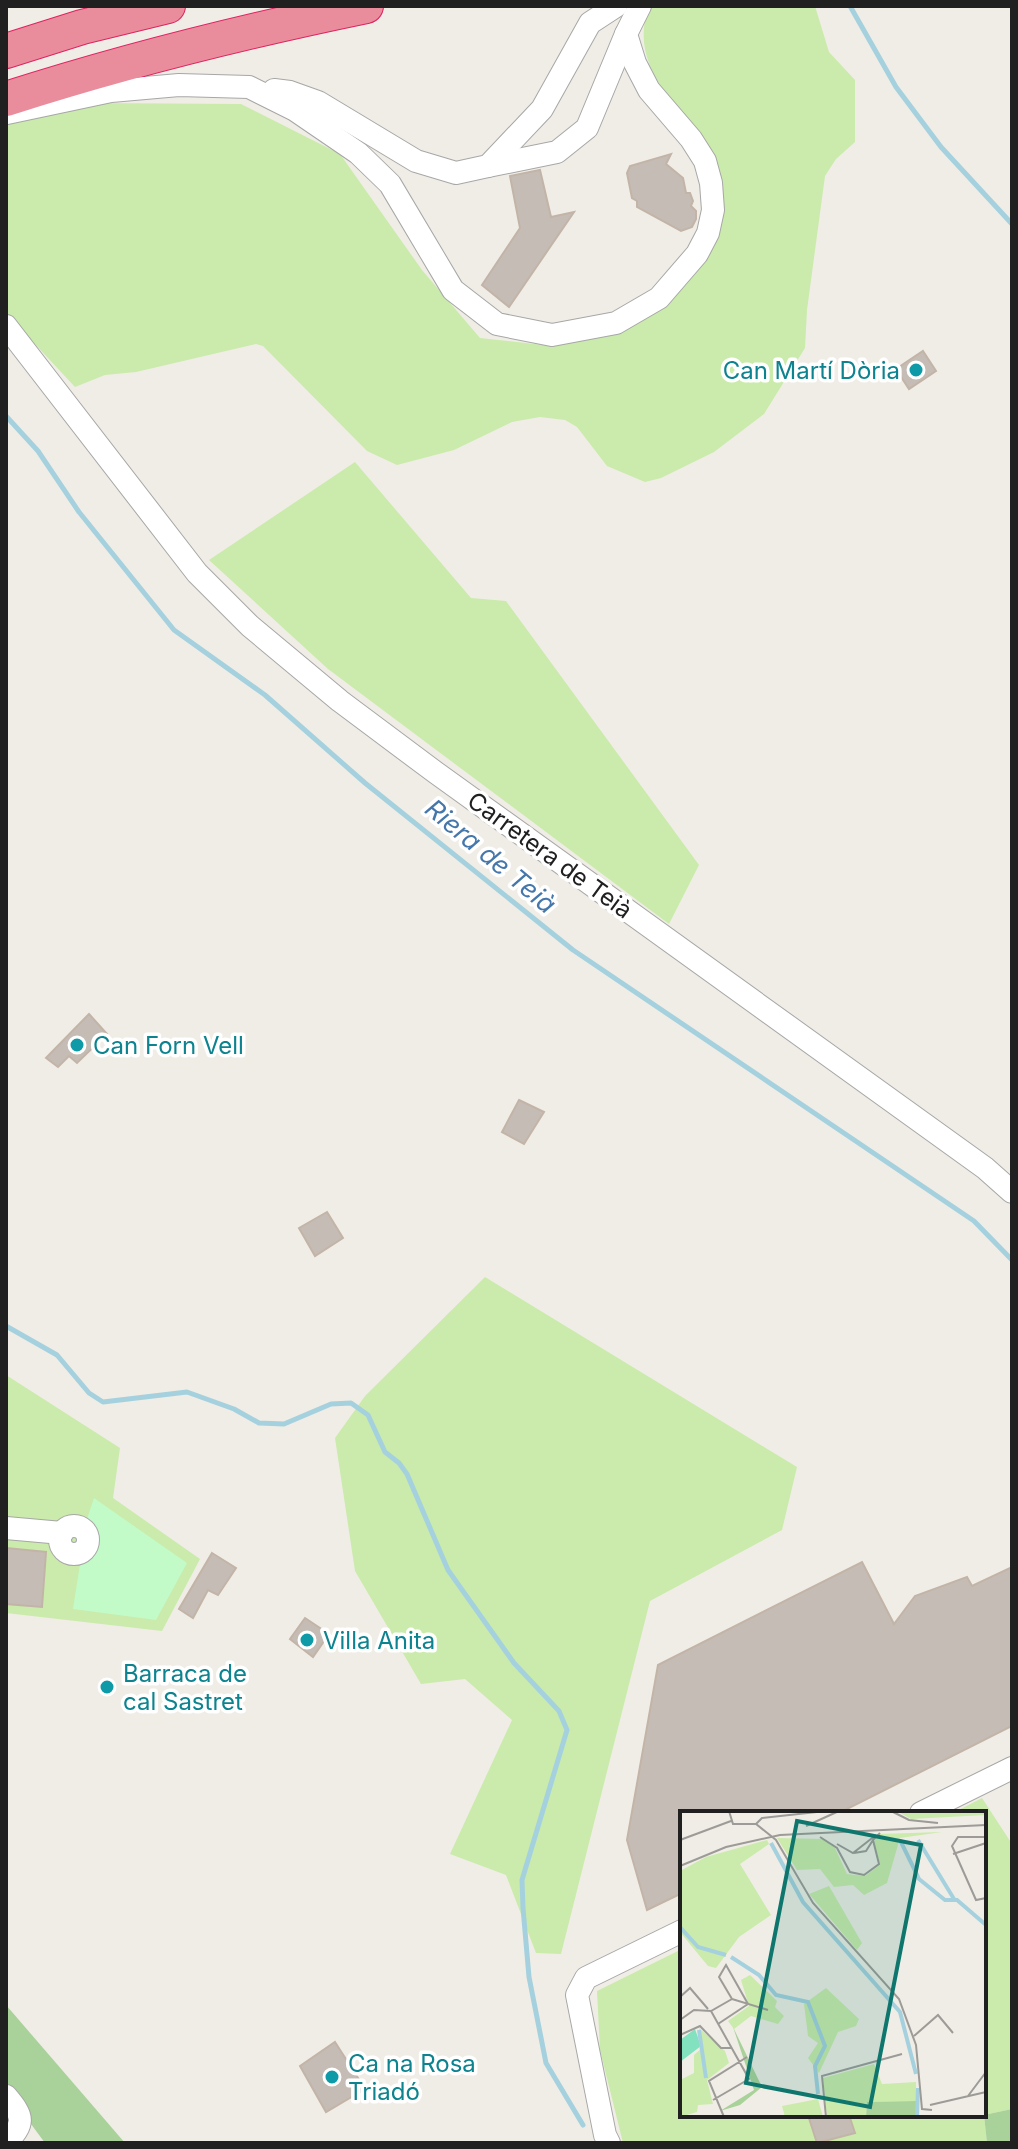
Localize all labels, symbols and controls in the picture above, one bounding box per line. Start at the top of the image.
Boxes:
place label: Can Martí Dòria [723,356,900,385]
marker: Can Martí Dòria [907,361,925,379]
street label: Carretera de Teià [462,786,638,924]
water label: Riera de Teià [419,792,563,920]
place label: Can Forn Vell [93,1031,244,1060]
marker: Can Forn Vell [68,1036,86,1054]
place label: Villa Anita [323,1626,435,1655]
marker: Villa Anita [298,1631,316,1649]
place label: Barraca de cal Sastret [123,1659,247,1716]
marker: Barraca de cal Sastret [98,1678,116,1696]
inset map [680,1811,986,2117]
place label: Ca na Rosa Triadó [348,2049,476,2106]
marker: Ca na Rosa Triadó [323,2068,341,2086]

